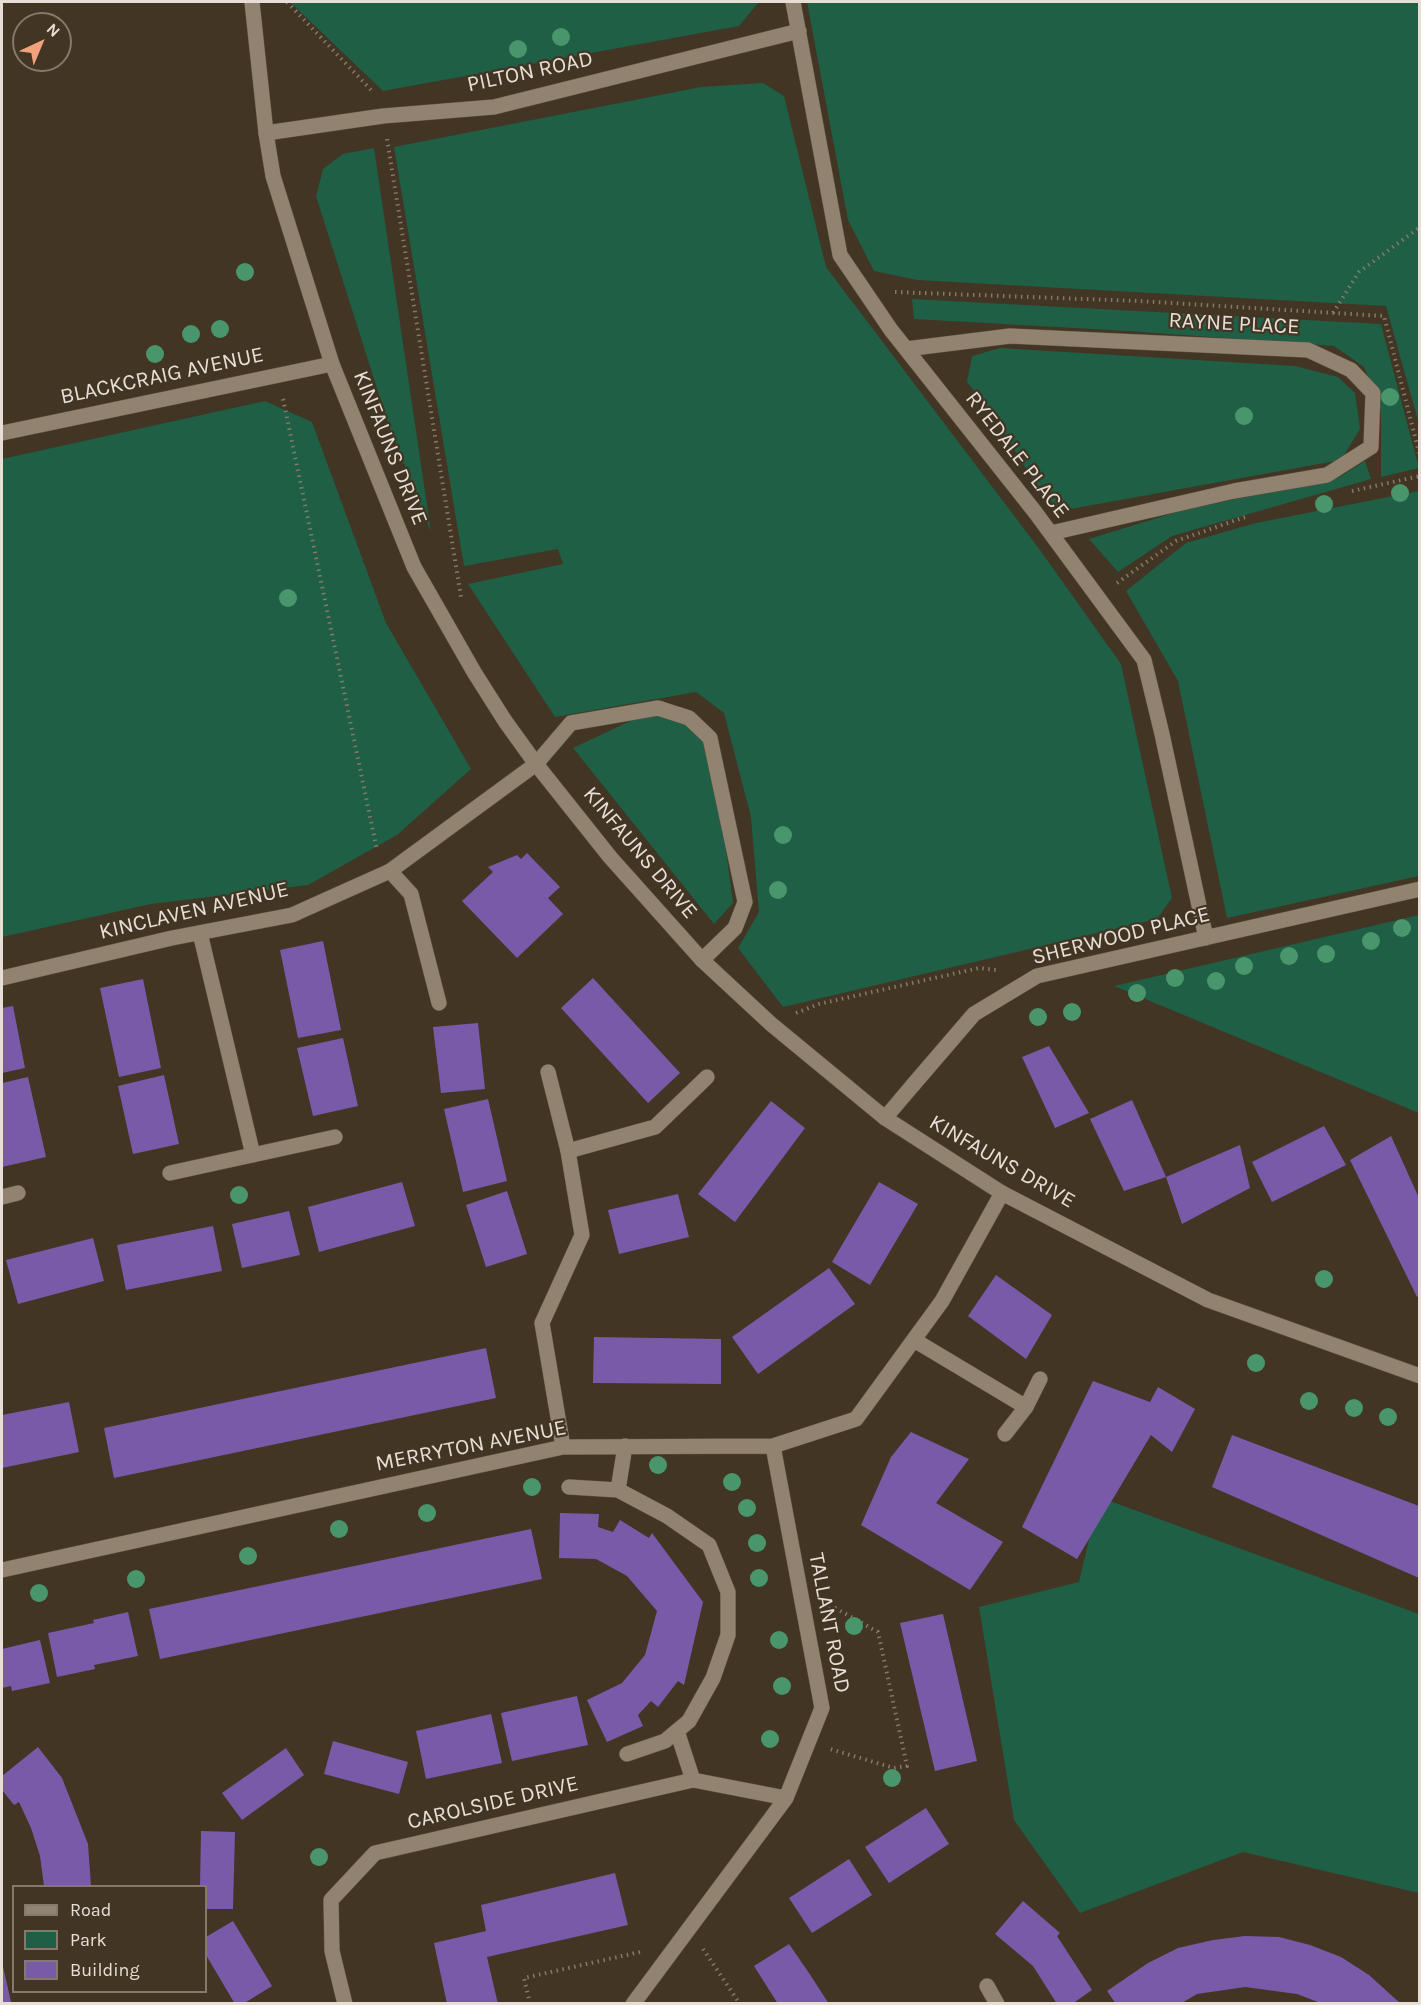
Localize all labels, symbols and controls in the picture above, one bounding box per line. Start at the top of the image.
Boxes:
north arrow [12,12,72,72]
text: N [43,19,64,41]
street label: PILTON ROAD [465,46,595,98]
street label: RAYNE PLACE [1168,307,1300,341]
street label: BLACKCRAIG AVENUE [58,342,266,410]
street label: KINFAUNS DRIVE [347,367,433,529]
street label: RYEDALE PLACE [959,386,1075,524]
street label: KINFAUNS DRIVE [577,782,703,924]
street label: KINCLAVEN AVENUE [97,876,291,946]
street label: SHERWOOD PLACE [1029,901,1213,971]
street label: KINFAUNS DRIVE [924,1109,1080,1215]
street label: MERRYTON AVENUE [373,1415,569,1477]
street label: TALLANT ROAD [802,1551,856,1695]
street label: CAROLSIDE DRIVE [405,1771,581,1835]
legend [12,1885,207,1993]
text: Road [70,1899,111,1921]
text: Park [70,1929,107,1951]
text: Building [70,1959,140,1981]

